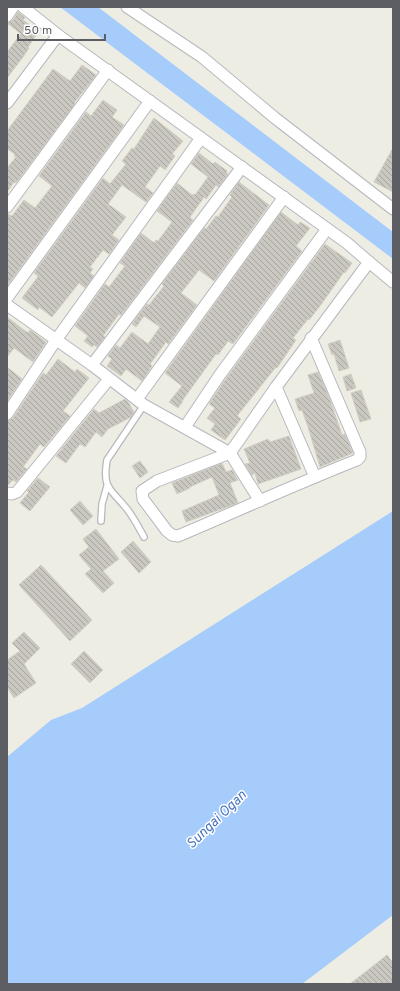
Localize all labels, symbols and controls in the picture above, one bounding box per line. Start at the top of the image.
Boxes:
scale bar [18,16,105,42]
text: 50 m [24,23,52,39]
water label: Sungai Ogan [183,787,251,853]

